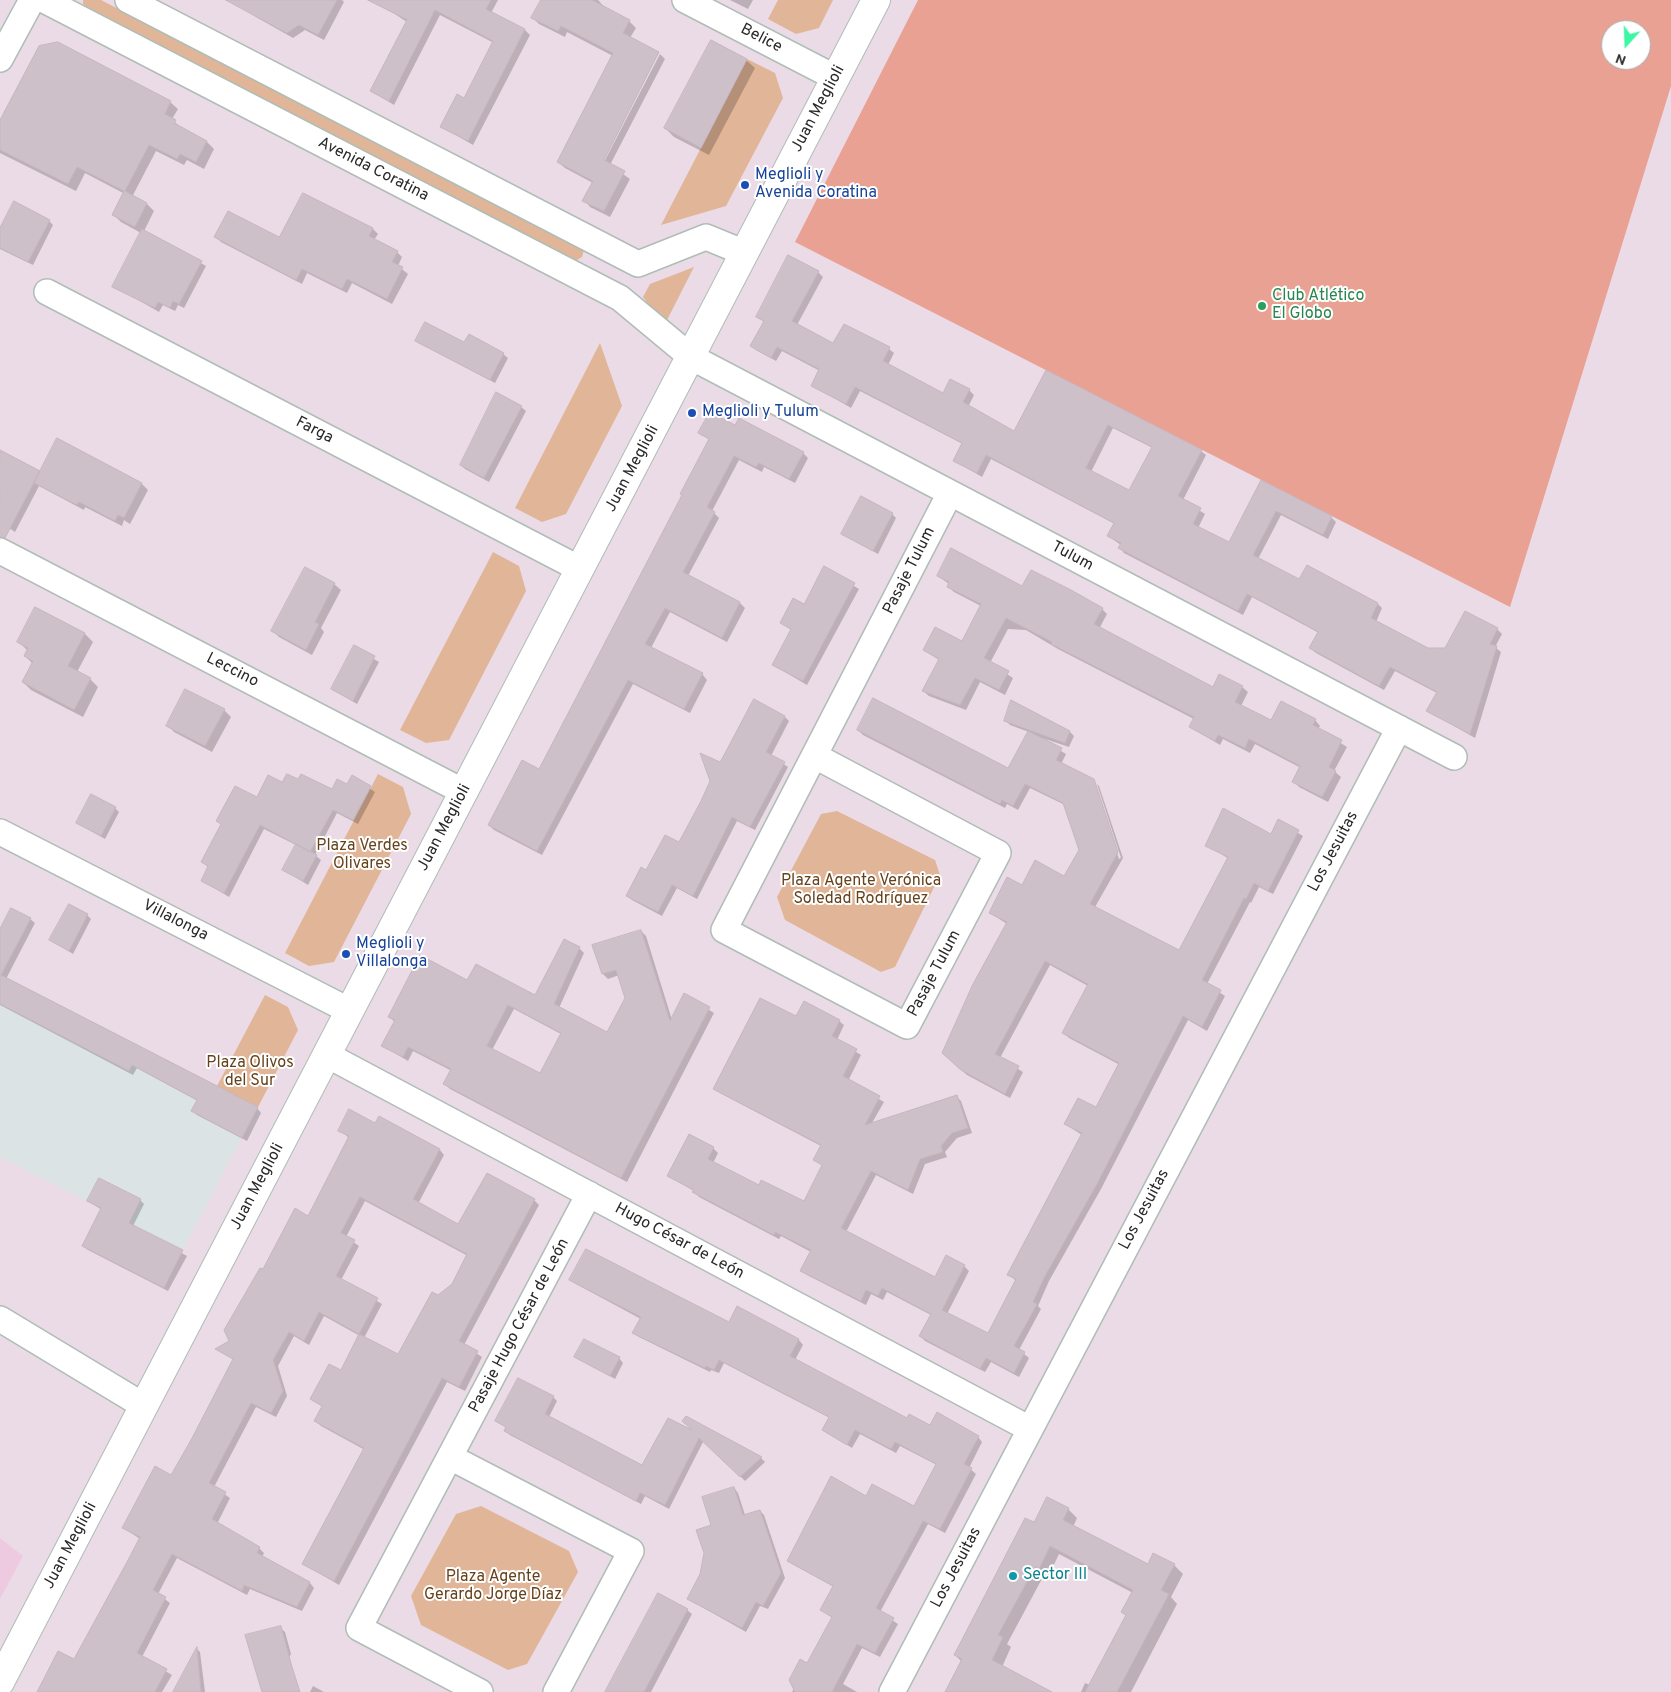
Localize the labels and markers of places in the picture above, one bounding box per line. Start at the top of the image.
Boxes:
place label: Meglioli y Avenida Coratina [755,166,877,204]
marker: Meglioli y Avenida Coratina [739,179,751,191]
place label: Club Atlético El Globo [1272,287,1364,325]
marker: Club Atlético El Globo [1256,300,1268,312]
place label: Meglioli y Tulum [702,403,819,423]
marker: Meglioli y Tulum [686,407,698,419]
place label: Meglioli y Villalonga [356,935,427,973]
marker: Meglioli y Villalonga [340,948,352,960]
place label: Sector III [1023,1566,1087,1586]
marker: Sector III [1007,1570,1019,1582]

